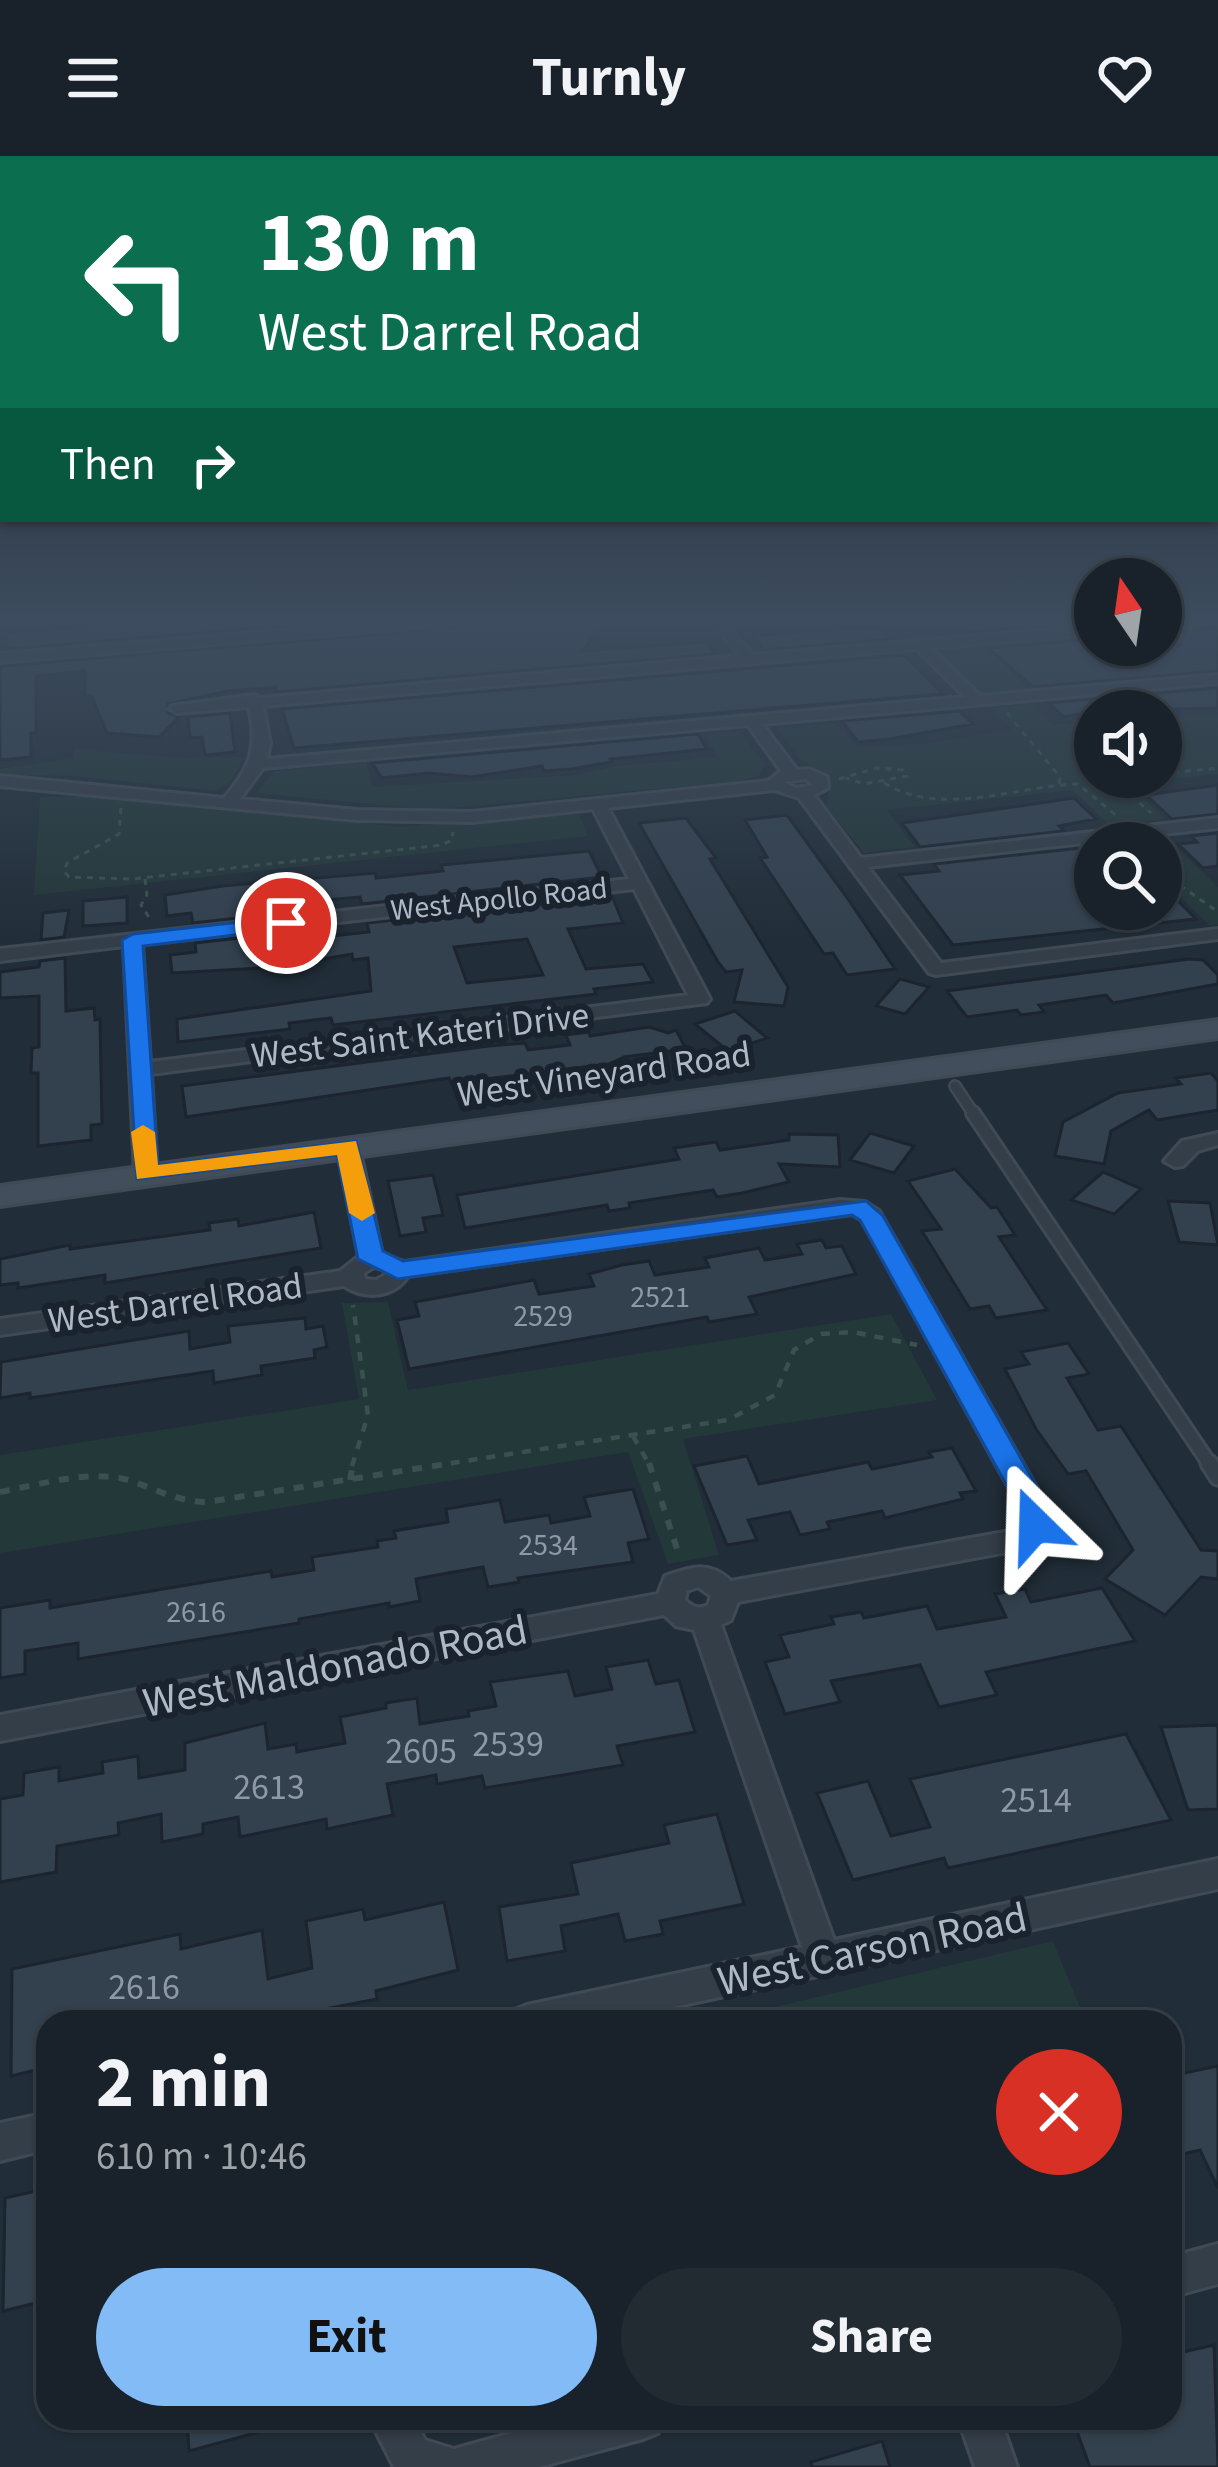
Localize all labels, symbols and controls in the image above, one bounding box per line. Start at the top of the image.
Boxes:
text: Turnly [532,40,686,117]
icon: menu [60,45,126,111]
icon: heart [1092,45,1158,111]
text: 130 m [258,184,480,304]
icon: left [60,204,216,360]
text: West Darrel Road [258,295,642,372]
icon: right [180,432,246,498]
text: Then [60,433,156,497]
north arrow [1074,558,1182,666]
map controls [1074,558,1182,930]
button: sound [1074,690,1182,798]
button: search [1074,822,1182,930]
street label: West Apollo Road [389,867,610,932]
pin [235,872,337,974]
icon: arrive [253,890,319,956]
street label: West Saint Kateri Drive [248,989,592,1082]
street label: West Vineyard Road [454,1029,754,1120]
street label: West Darrel Road [45,1260,306,1347]
house number: 2521 [630,1276,690,1319]
house number: 2529 [513,1295,573,1338]
position arrow [972,1462,1098,1588]
house number: 2534 [518,1524,578,1567]
house number: 2616 [166,1591,226,1634]
street label: West Maldonado Road [138,1600,533,1734]
house number: 2539 [472,1719,544,1770]
house number: 2605 [385,1726,457,1777]
house number: 2613 [233,1762,305,1813]
house number: 2514 [1000,1775,1072,1826]
street label: West Carson Road [712,1888,1033,2012]
house number: 2616 [108,1962,180,2013]
text: 2 min [96,2032,271,2135]
button: close [996,2049,1122,2175]
text: 610 m · 10:46 [96,2129,307,2185]
button: Exit [96,2268,597,2406]
button: Share [621,2268,1122,2406]

